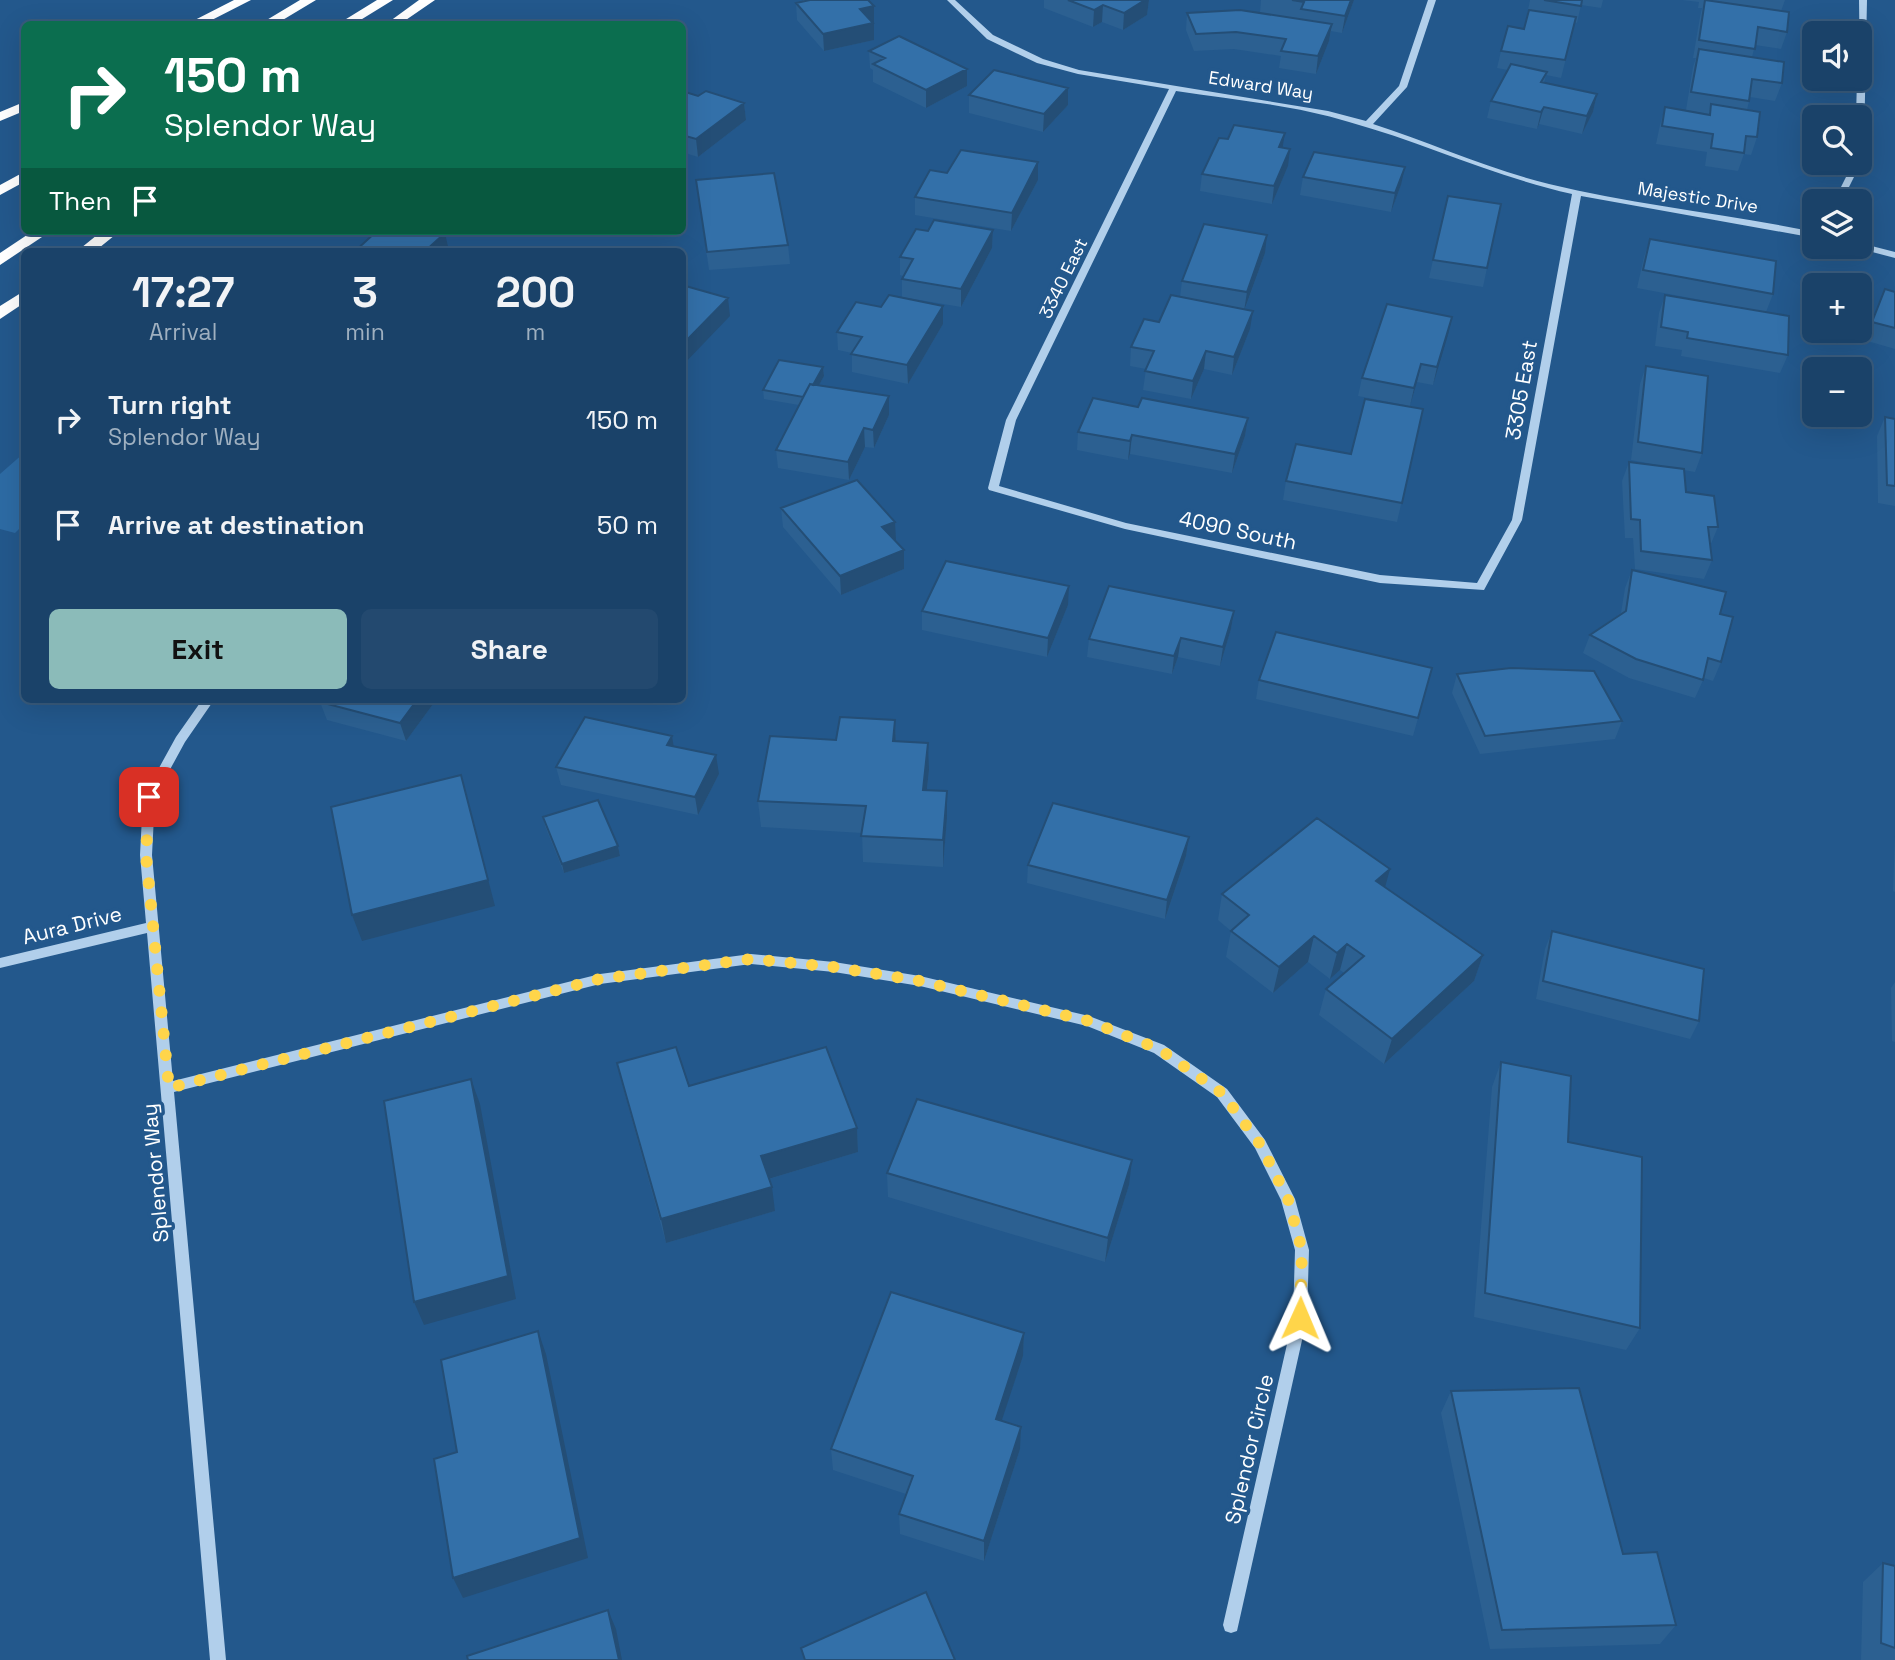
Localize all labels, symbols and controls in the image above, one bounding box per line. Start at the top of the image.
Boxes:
map controls [1802,21,1872,427]
button: sound [1802,21,1872,91]
text: 150 m [164,44,302,106]
icon: right [49,49,140,140]
street label: Edward Way [1207,65,1315,105]
text: Splendor Way [164,105,376,145]
button: search [1802,105,1872,175]
street label: Majestic Drive [1636,176,1760,218]
icon: arrive [126,182,164,220]
text: Then [49,184,112,218]
button: layers [1802,189,1872,259]
street label: 3340 East [1034,234,1092,322]
text: 17:27 [132,266,234,319]
text: 3 [352,266,378,319]
text: 200 [496,266,575,319]
button: + [1802,273,1872,343]
text: Arrival [149,317,217,347]
text: min [345,317,385,347]
text: m [526,317,545,347]
street label: 3305 East [1499,338,1543,442]
button: − [1802,357,1872,427]
text: Turn right [108,388,232,422]
icon: right [49,401,87,439]
text: 150 m [586,403,658,437]
text: Splendor Way [108,422,261,452]
street label: 4090 South [1177,504,1299,556]
icon: arrive [49,506,87,544]
text: Arrive at destination [108,508,365,542]
text: 50 m [597,508,658,542]
button: Exit [49,609,347,689]
button: Share [361,609,658,689]
pin [119,767,179,827]
icon: arrive [130,778,168,816]
street label: Aura Drive [20,900,124,950]
street label: Splendor Way [135,1102,175,1244]
position arrow [1263,1281,1337,1355]
street label: Splendor Circle [1219,1371,1279,1527]

